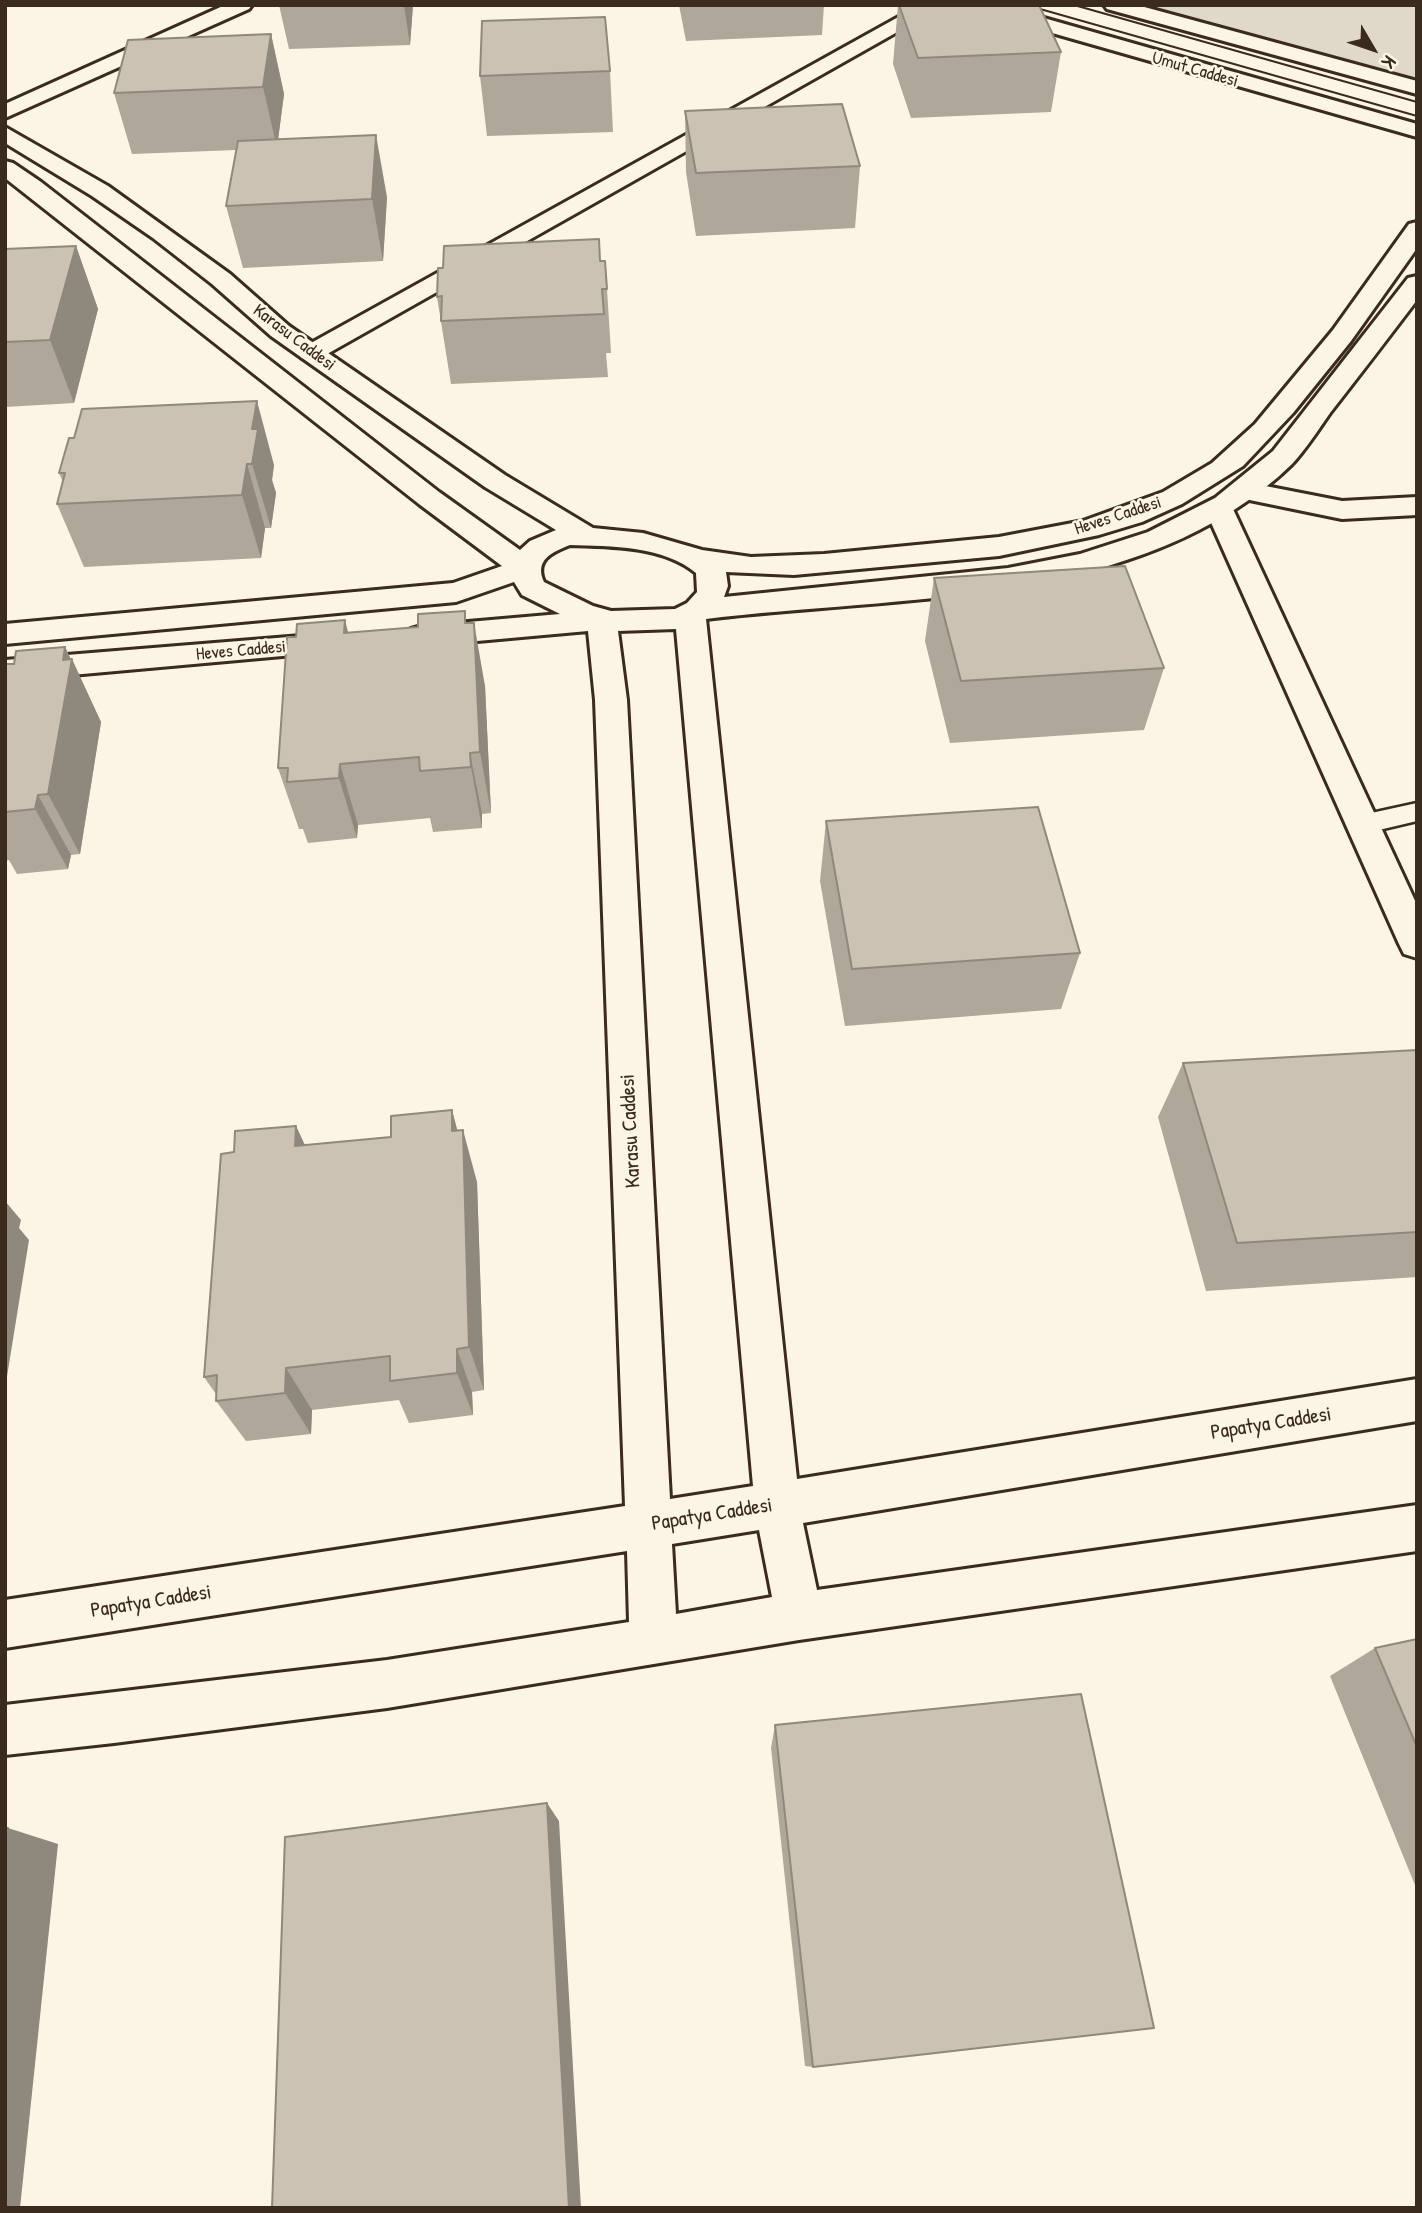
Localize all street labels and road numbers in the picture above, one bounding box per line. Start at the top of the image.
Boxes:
street label: Umut Caddesi [1149,47,1241,93]
street label: Karasu Caddesi [248,300,340,376]
street label: Heves Caddesi [1072,492,1164,540]
street label: Heves Caddesi [195,636,287,666]
street label: Karasu Caddesi [615,1073,647,1189]
street label: Papatya Caddesi [1209,1402,1333,1446]
street label: Papatya Caddesi [650,1493,774,1537]
street label: Papatya Caddesi [89,1580,213,1624]

